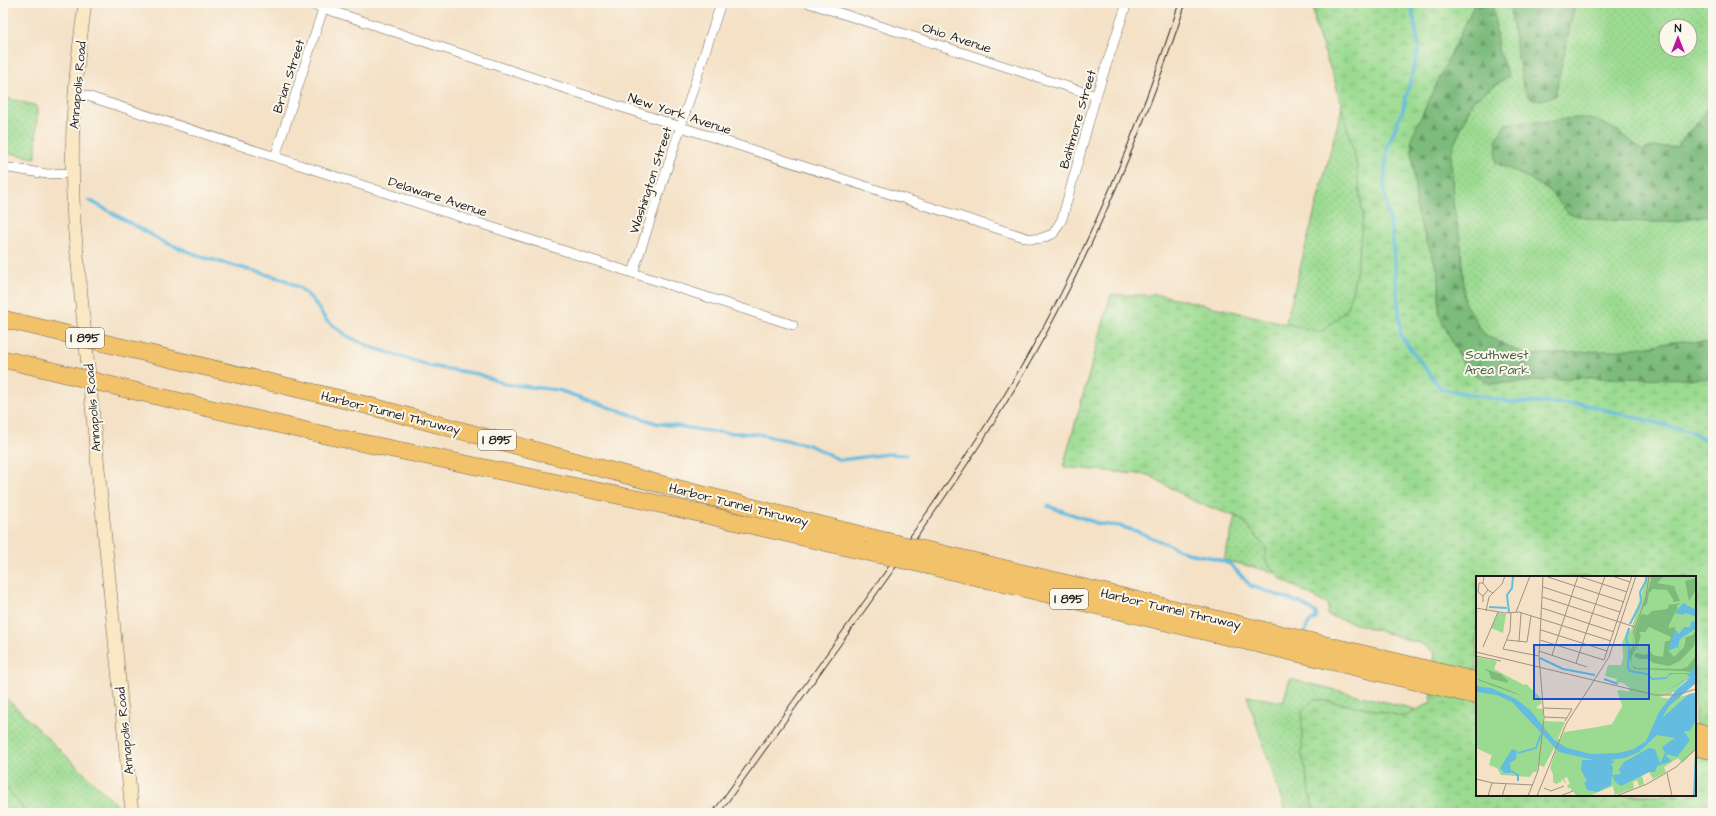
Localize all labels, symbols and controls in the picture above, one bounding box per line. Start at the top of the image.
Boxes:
street label: Ohio Avenue [920,18,994,58]
north arrow [1658,18,1698,58]
text: N [1675,21,1682,36]
street label: Brian Street [269,36,310,116]
street label: Annapolis Road [65,40,91,130]
street label: Baltimore Street [1055,67,1101,171]
street label: New York Avenue [626,89,734,139]
street label: Washington Street [625,124,678,236]
street label: Delaware Avenue [386,172,489,221]
road number: I 895 [66,328,104,348]
park label: Southwest Area Park [1465,346,1529,379]
street label: Annapolis Road [80,363,106,453]
street label: Harbor Tunnel Thruway [319,387,462,440]
road number: I 895 [478,430,516,450]
street label: Harbor Tunnel Thruway [667,479,810,532]
inset map [1476,576,1696,796]
street label: Harbor Tunnel Thruway [1099,584,1243,635]
road number: I 895 [1050,589,1088,609]
street label: Annapolis Road [111,686,139,776]

